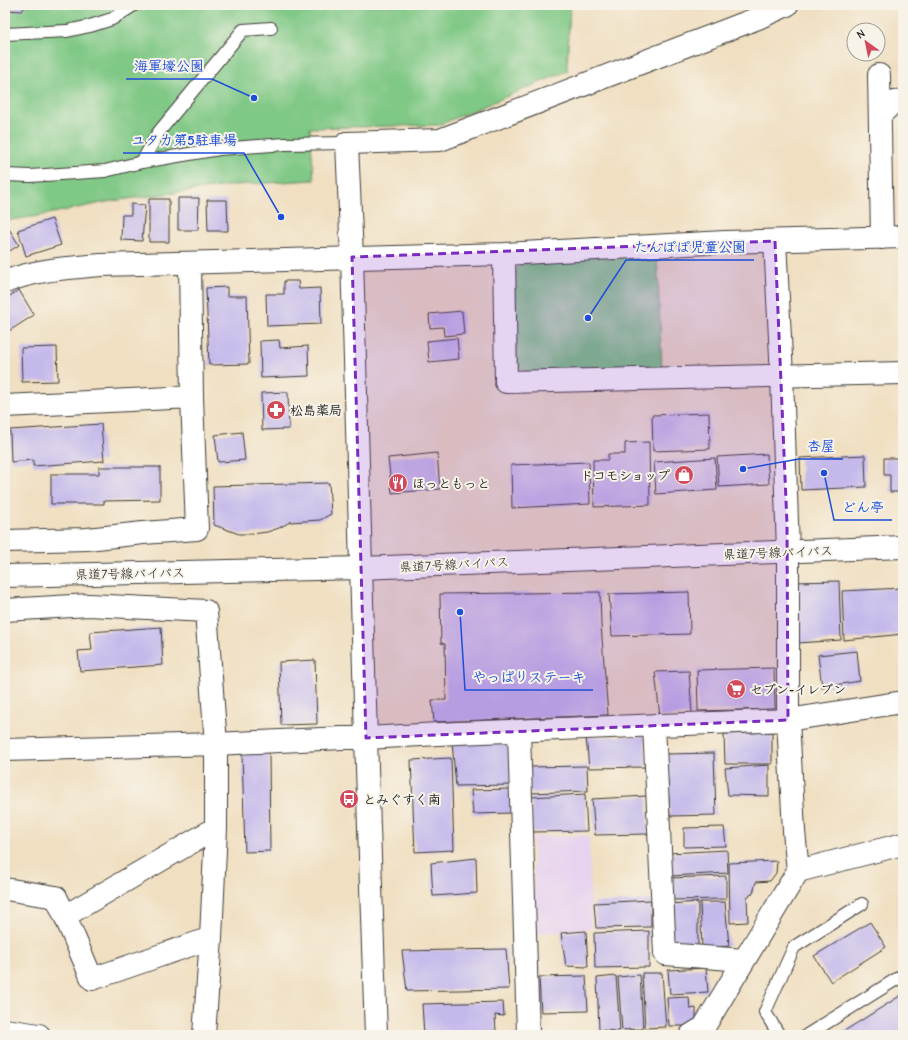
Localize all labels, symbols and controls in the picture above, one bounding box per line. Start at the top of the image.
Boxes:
north arrow [846,22,886,62]
text: N [854,27,867,41]
callout: 海軍壕公園 [126,53,212,79]
text: 海軍壕公園 [134,58,204,75]
callout: ユタカ第5駐車場 [123,127,244,153]
text: ユタカ第5駐車場 [131,132,237,149]
callout: たんぽぽ児童公園 [626,234,754,260]
text: たんぽぽ児童公園 [634,239,746,256]
pharmacy icon: 松島薬局 [265,399,287,421]
place label: 松島薬局 [290,403,342,418]
callout: 杏屋 [799,433,843,459]
text: 杏屋 [807,438,835,455]
shop icon: ドコモショップ [673,464,695,486]
place label: ドコモショップ [580,468,670,483]
restaurant icon: ほっともっと [387,472,409,494]
place label: ほっともっと [412,476,490,491]
callout: どん亭 [834,494,892,520]
text: どん亭 [842,499,884,516]
street label: 県道7号線バイパス [723,543,833,562]
street label: 県道7号線バイパス [399,554,509,575]
street label: 県道7号線バイパス [75,565,185,582]
callout: やっぱりステーキ [465,664,593,690]
text: やっぱりステーキ [473,669,585,686]
supermarket icon: セブン-イレブン [725,678,747,700]
place label: セブン-イレブン [750,682,846,697]
bus stop icon: とみぐすく南 [338,788,360,810]
place label: とみぐすく南 [363,792,441,807]

